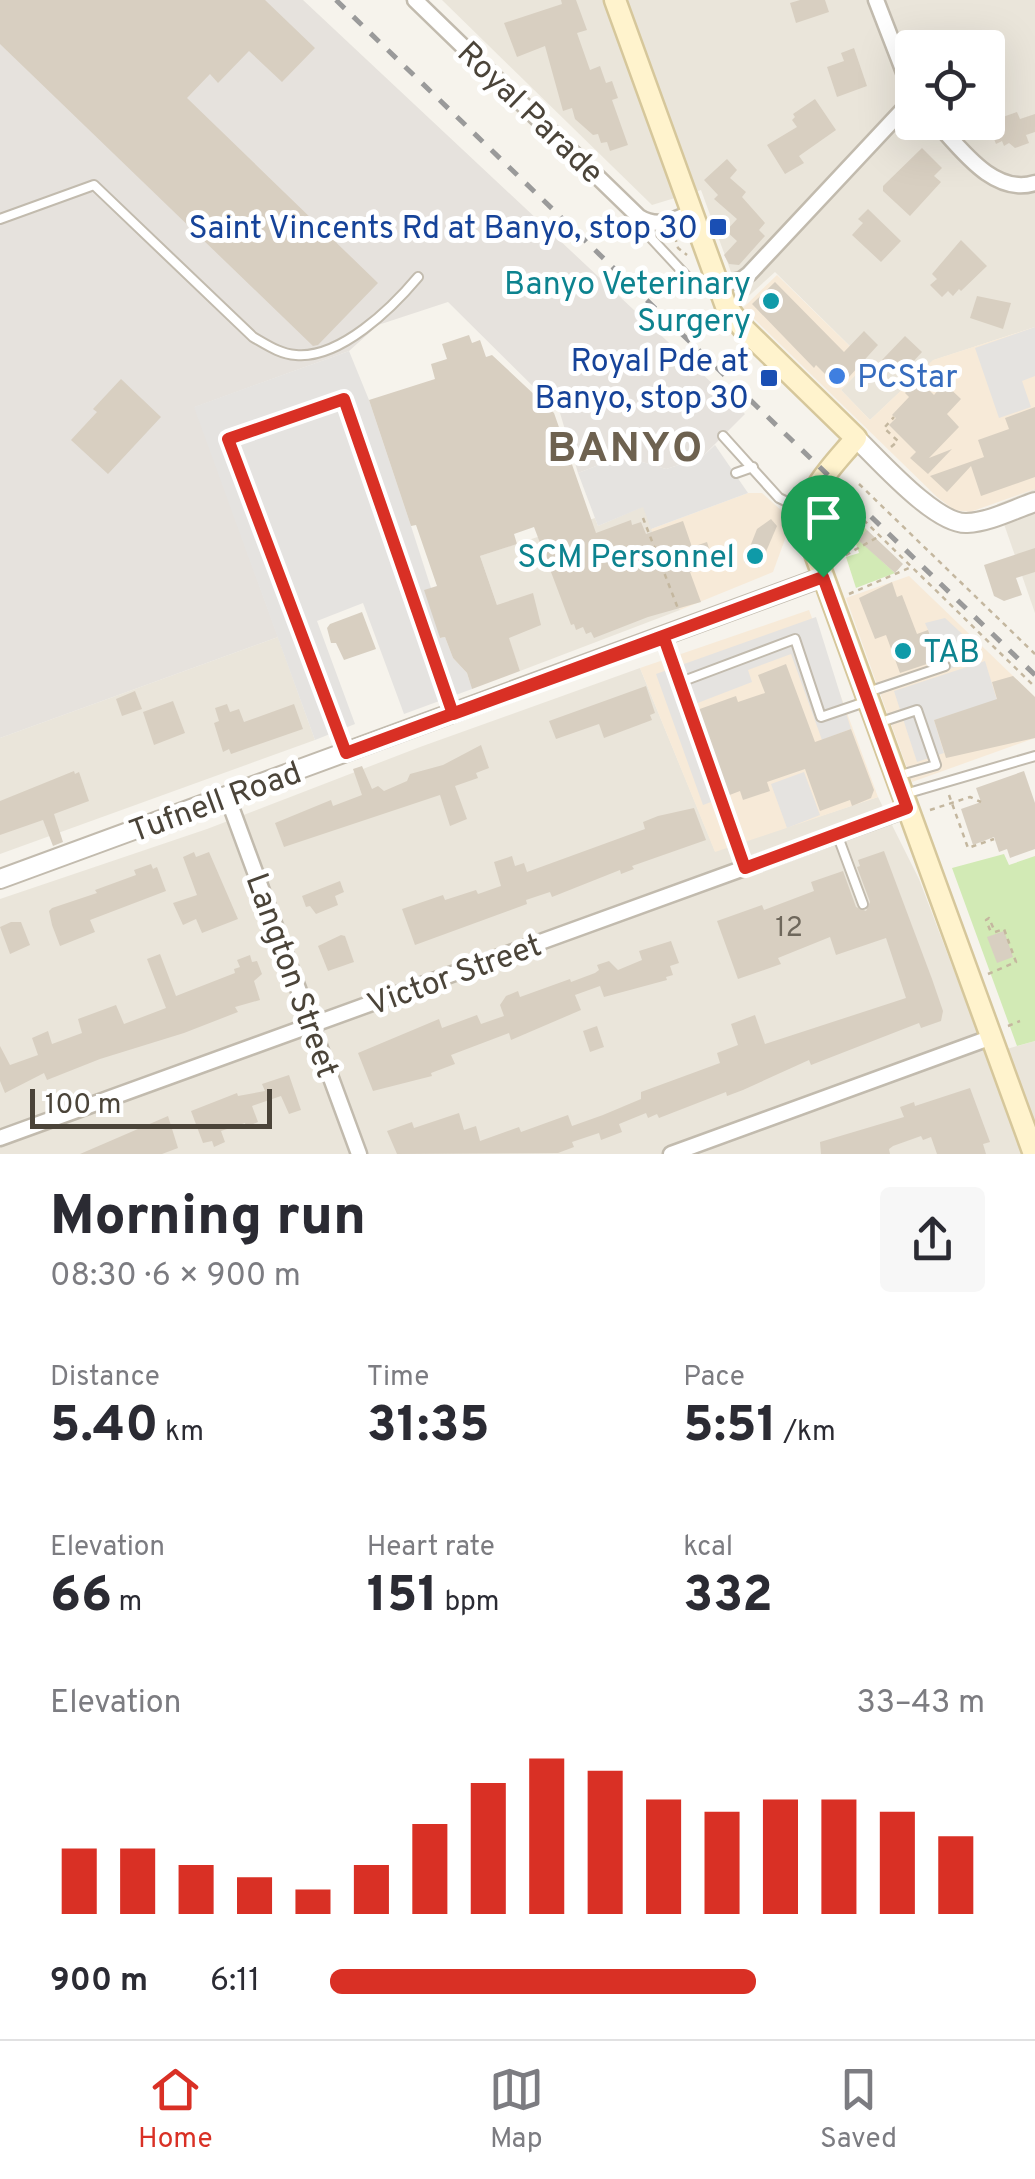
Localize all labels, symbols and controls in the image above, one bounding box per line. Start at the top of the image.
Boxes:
map controls [895,30,1005,140]
button: locate [895,30,1005,140]
street label: Royal Parade [447,34,611,194]
place label: Saint Vincents Rd at Banyo, stop 30 [188,210,698,250]
marker: Saint Vincents Rd at Banyo, stop 30 [707,216,729,238]
place label: Banyo Veterinary Surgery [504,266,751,343]
marker: Banyo Veterinary Surgery [760,290,782,312]
place label: Royal Pde at Banyo, stop 30 [535,343,749,420]
place label: PCStar [857,359,958,399]
marker: PCStar [826,365,848,387]
marker: Royal Pde at Banyo, stop 30 [758,367,780,389]
district label: BANYO [547,424,705,477]
pin [781,475,866,578]
icon: arrive [796,490,851,545]
place label: SCM Personnel [517,539,735,579]
marker: SCM Personnel [744,545,766,567]
place label: TAB [923,634,980,674]
marker: TAB [892,640,914,662]
street label: Tufnell Road [125,754,308,853]
street label: Langton Street [235,868,346,1084]
house number: 12 [775,911,803,947]
street label: Victor Street [363,927,547,1027]
scale bar [30,1084,272,1128]
text: 100 m [45,1088,121,1124]
text: Morning run [50,1184,366,1254]
button: share [880,1187,985,1292]
text: 08:30 · 6 × 900 m [50,1257,301,1297]
text: Distance [50,1360,160,1396]
text: Time [367,1360,429,1396]
text: Pace [683,1360,745,1396]
text: 5.40 [50,1396,158,1459]
text: 31:35 [367,1396,490,1459]
text: 5:51 [683,1396,777,1459]
text: km [158,1415,204,1451]
text: /km [777,1415,836,1451]
text: Elevation [50,1530,165,1566]
text: Heart rate [367,1530,495,1566]
text: kcal [683,1530,733,1566]
text: 66 [50,1566,112,1629]
text: 151 [367,1566,438,1629]
text: 332 [683,1566,773,1629]
text: m [112,1585,142,1621]
text: bpm [438,1585,500,1621]
text: Elevation [50,1684,182,1724]
text: 33–43 m [857,1684,985,1724]
text: 900 m [50,1962,148,2002]
text: 6:11 [210,1962,260,2002]
tab: Home [138,2062,212,2158]
tab: Map [489,2062,544,2158]
tab: Saved [820,2062,897,2158]

